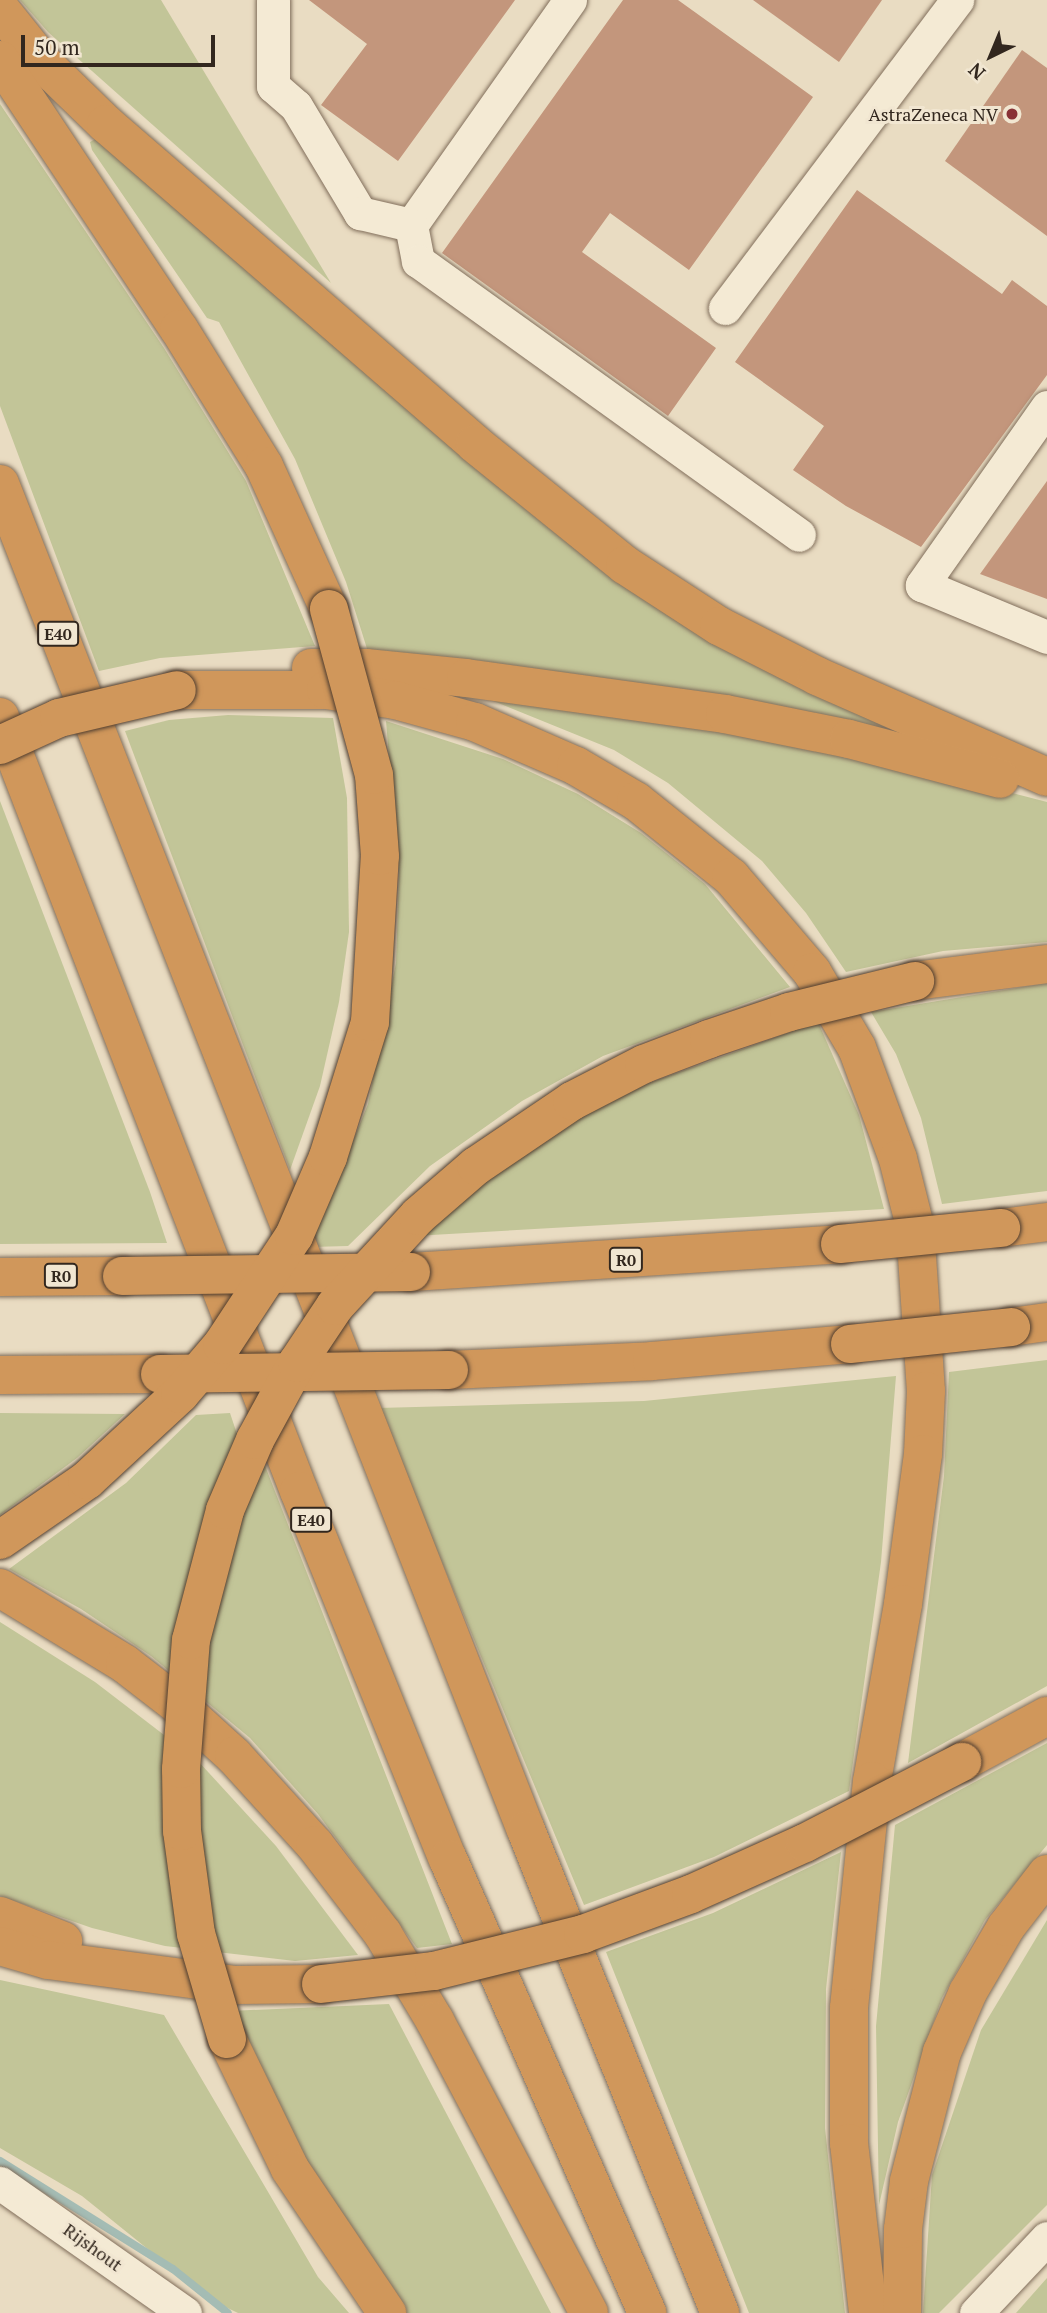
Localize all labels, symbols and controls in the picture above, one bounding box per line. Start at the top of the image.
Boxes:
scale bar [24,21,219,65]
north arrow [956,21,1026,91]
text: 50 m [34,33,80,61]
text: N [963,58,990,86]
place label: AstraZeneca NV [869,103,998,125]
marker: AstraZeneca NV [1004,106,1020,122]
road number: E40 [37,622,79,646]
road number: R0 [608,1248,644,1272]
road number: R0 [43,1264,78,1288]
road number: E40 [290,1508,332,1532]
street label: Rijshout [59,2218,127,2276]

